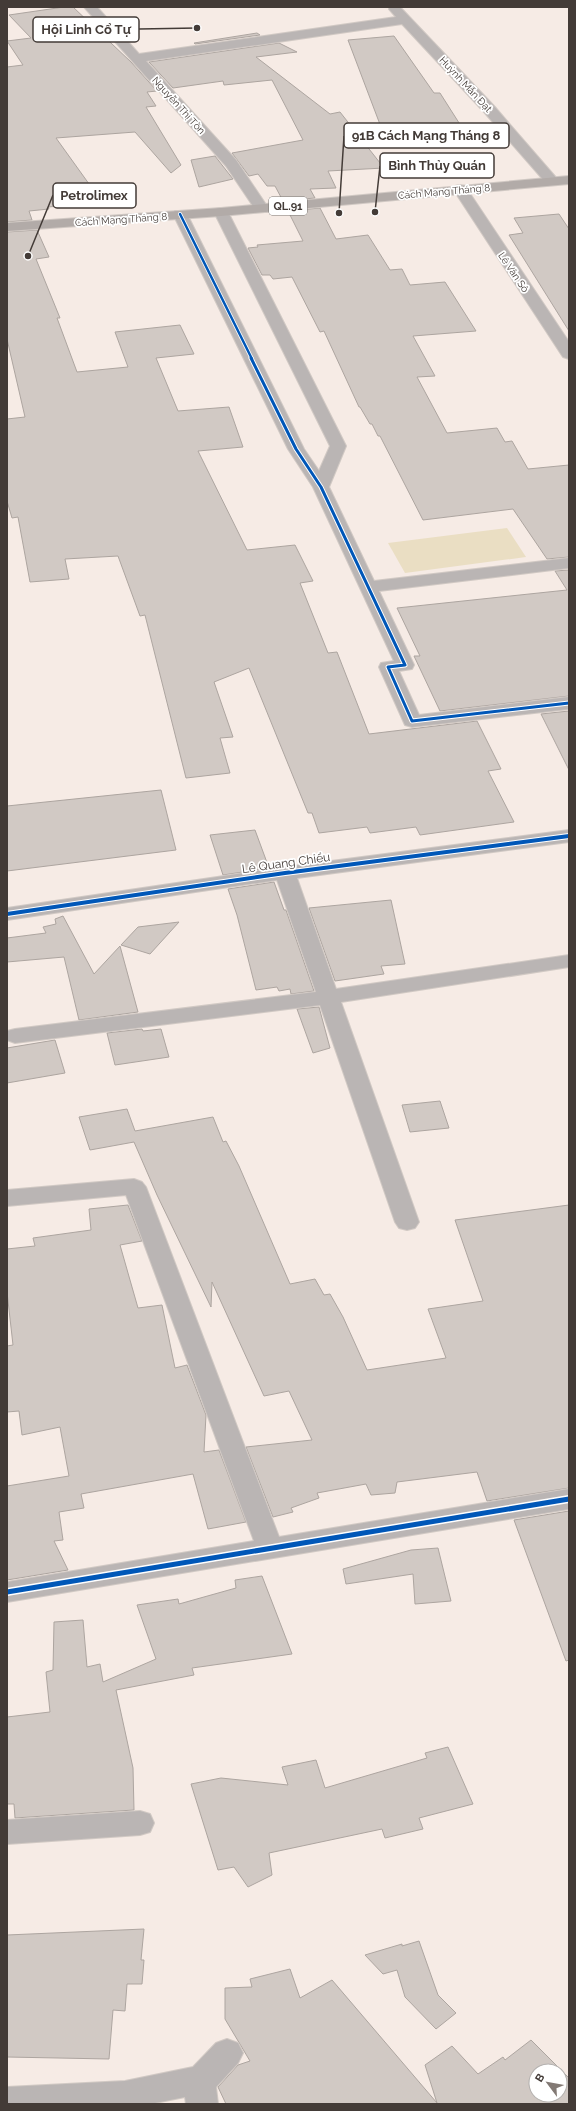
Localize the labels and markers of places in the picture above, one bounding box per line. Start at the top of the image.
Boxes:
callout: Hội Linh Cổ Tự [33,17,139,42]
callout: 91B Cách Mạng Tháng 8 [344,123,509,148]
callout: Bình Thủy Quán [380,153,494,178]
callout: Petrolimex [53,183,136,208]

